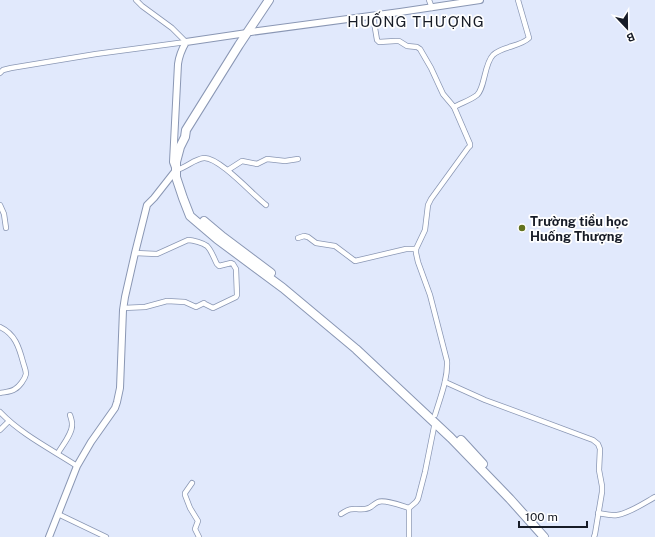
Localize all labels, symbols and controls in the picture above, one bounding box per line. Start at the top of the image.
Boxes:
north arrow [607,8,647,48]
district label: HUỐNG THƯỢNG [347,11,485,30]
text: B [625,30,636,44]
place label: Trường tiểu học Huống Thượng [530,214,628,244]
marker: Trường tiểu học Huống Thượng [517,223,527,233]
scale bar [519,503,587,529]
text: 100 m [525,510,558,524]

